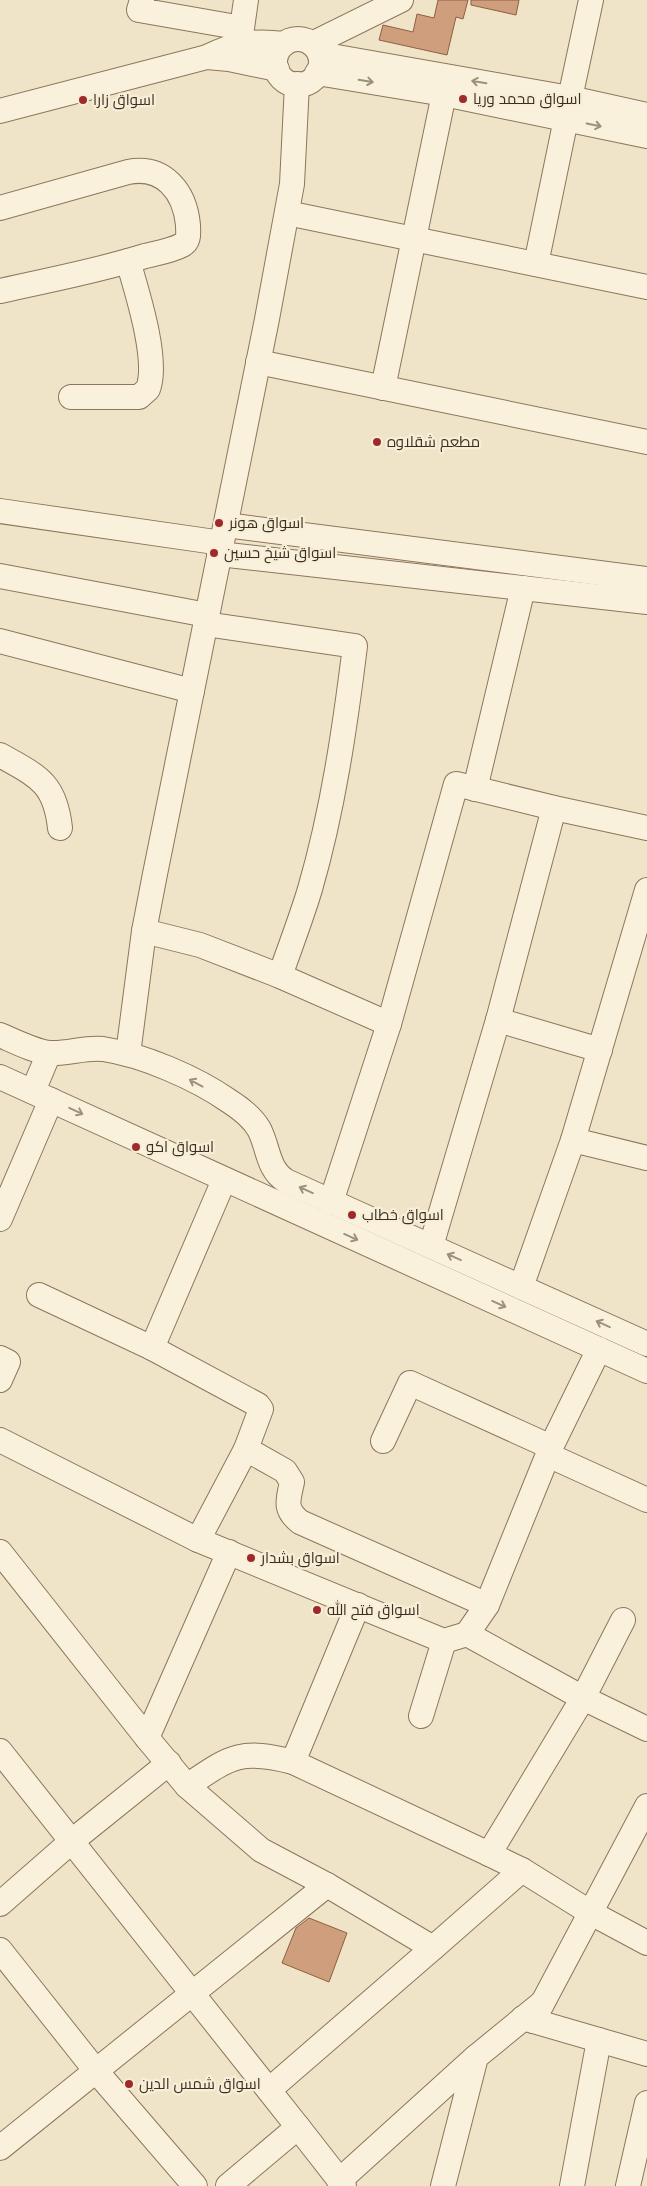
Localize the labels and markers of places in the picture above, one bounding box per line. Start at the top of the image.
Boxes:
place label: اسواق محمد وريا [473,88,581,109]
place label: اسواق زارا [93,89,155,110]
marker: اسواق محمد وريا [457,93,469,105]
marker: اسواق زارا [77,94,89,106]
place label: مطعم شقلاوه [387,431,480,452]
marker: مطعم شقلاوه [371,436,383,448]
place label: اسواق هونر [228,512,304,533]
marker: اسواق هونر [213,517,225,529]
place label: اسواق شيخ حسين [224,542,336,564]
marker: اسواق شيخ حسين [208,547,220,559]
place label: اسواق اكو [146,1136,214,1157]
marker: اسواق اكو [130,1141,142,1153]
place label: اسواق خطاب [362,1204,444,1225]
marker: اسواق خطاب [346,1209,358,1221]
place label: اسواق بشدار [260,1547,340,1568]
marker: اسواق بشدار [245,1552,257,1564]
place label: اسواق فتح الله [327,1599,420,1621]
marker: اسواق فتح الله [311,1604,323,1616]
place label: اسواق شمس الدين [139,2073,261,2094]
marker: اسواق شمس الدين [123,2078,135,2090]

